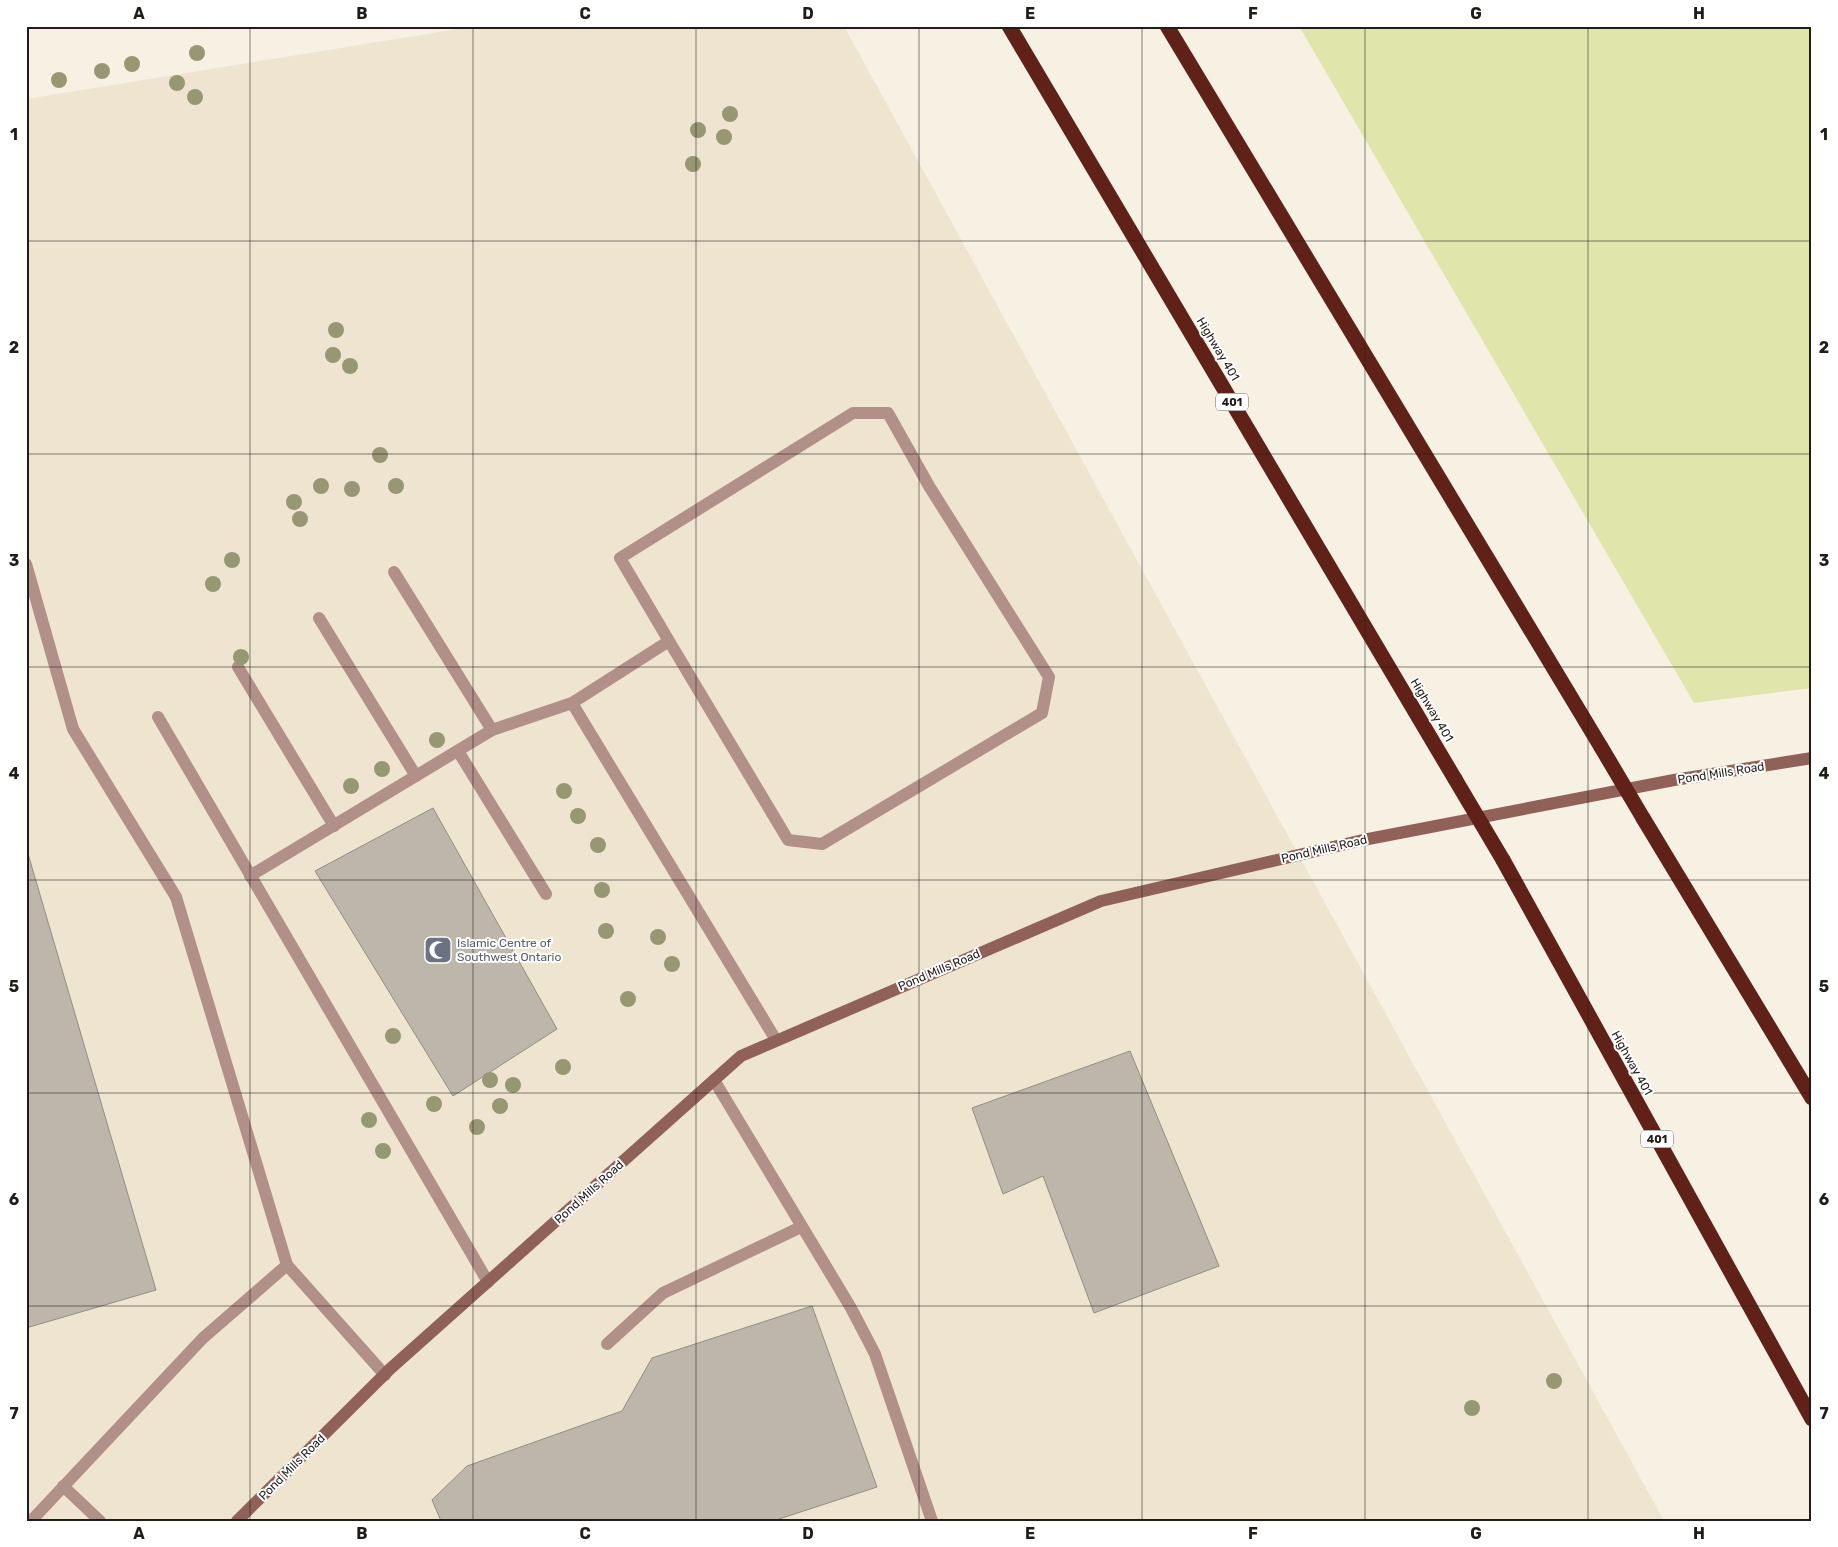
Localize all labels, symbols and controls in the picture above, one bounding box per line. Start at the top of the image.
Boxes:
text: A [133,4,145,23]
text: B [356,4,368,23]
text: C [579,4,591,23]
text: D [802,4,814,23]
text: E [1025,4,1035,23]
text: F [1248,4,1258,23]
text: G [1470,4,1482,23]
text: H [1693,4,1705,23]
text: 1 [10,125,18,144]
text: 1 [1820,125,1828,144]
street label: Highway 401 [1194,315,1242,383]
text: 2 [9,338,19,357]
text: 2 [1819,338,1829,357]
road number: 401 [1216,394,1248,411]
text: 3 [9,551,19,570]
text: 3 [1819,551,1829,570]
street label: Highway 401 [1408,676,1456,744]
street label: Pond Mills Road [1677,759,1765,787]
text: 4 [9,764,20,783]
text: 4 [1819,764,1830,783]
street label: Pond Mills Road [1280,832,1368,866]
mosque icon: Islamic Centre of Southwest Ontario [423,935,453,965]
place label: Islamic Centre of Southwest Ontario [457,936,562,964]
street label: Pond Mills Road [896,946,982,994]
text: 5 [9,977,19,996]
text: 5 [1819,977,1829,996]
street label: Highway 401 [1609,1028,1655,1098]
road number: 401 [1641,1130,1673,1148]
street label: Pond Mills Road [552,1157,626,1227]
text: 6 [9,1190,19,1209]
text: 6 [1819,1190,1829,1209]
text: 7 [9,1404,19,1423]
text: 7 [1819,1404,1829,1423]
street label: Pond Mills Road [256,1431,328,1503]
text: A [133,1524,145,1543]
text: B [356,1524,368,1543]
text: C [579,1524,591,1543]
text: D [802,1524,814,1543]
text: E [1025,1524,1035,1543]
text: F [1248,1524,1258,1543]
text: G [1470,1524,1482,1543]
text: H [1693,1524,1705,1543]

